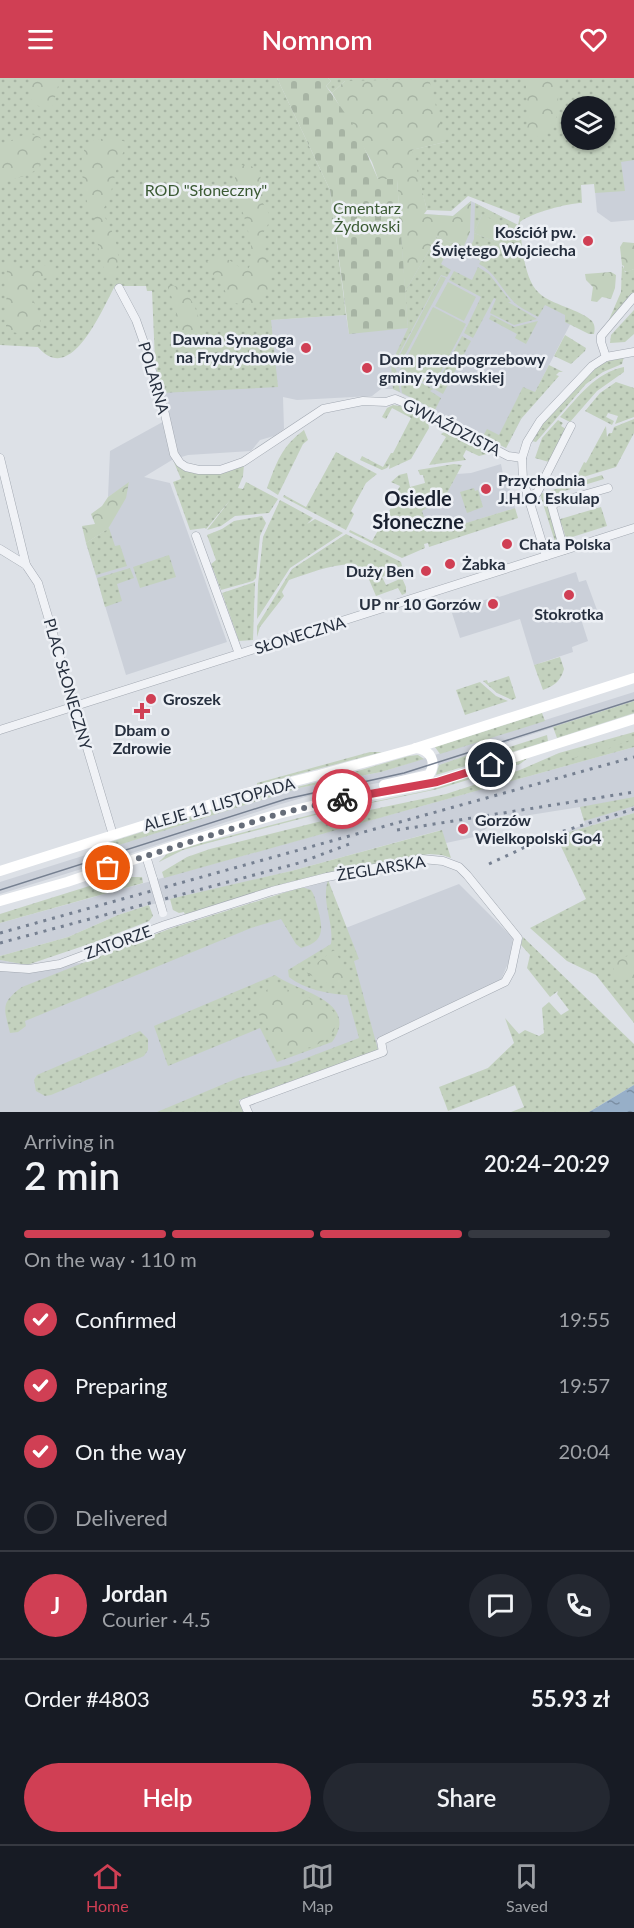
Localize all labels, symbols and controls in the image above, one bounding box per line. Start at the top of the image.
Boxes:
icon: menu [24,23,57,56]
text: Nomnom [261,23,373,56]
icon: heart [577,23,610,56]
map controls [561,96,615,150]
button: layers [561,96,615,150]
park label: ROD "Słoneczny" [145,180,267,199]
park label: Cmentarz Żydowski [333,198,401,235]
place label: Kościół pw. Świętego Wojciecha [432,222,576,259]
marker: Kościół pw. Świętego Wojciecha [581,234,595,248]
place label: Dawna Synagoga na Frydrychowie [172,329,294,366]
street label: POLARNA [135,339,174,416]
marker: Dawna Synagoga na Frydrychowie [299,341,313,355]
place label: Dom przedpogrzebowy gminy żydowskiej [379,349,546,386]
marker: Dom przedpogrzebowy gminy żydowskiej [360,361,374,375]
street label: GWIAŹDZISTA [400,394,504,459]
place label: Przychodnia J.H.O. Eskulap [498,470,600,507]
marker: Przychodnia J.H.O. Eskulap [479,482,493,496]
district label: Osiedle Słoneczne [372,486,464,533]
place label: Chata Polska [519,534,611,553]
marker: Chata Polska [500,537,514,551]
place label: Żabka [462,554,506,573]
marker: Żabka [443,557,457,571]
place label: Duży Ben [346,561,414,580]
marker: Duży Ben [419,564,433,578]
marker: Stokrotka [562,588,576,602]
place label: UP nr 10 Gorzów [359,594,481,613]
marker: UP nr 10 Gorzów [486,597,500,611]
place label: Stokrotka [534,604,604,623]
street label: SŁONECZNA [252,612,348,657]
street label: PLAC SŁONECZNY [41,616,96,752]
place label: Groszek [163,689,221,708]
marker: Groszek [144,692,158,706]
marker: Dbam o Zdrowie [135,704,149,718]
place label: Dbam o Zdrowie [113,720,172,757]
pin [465,739,516,790]
icon: home [474,748,507,781]
courier [312,769,372,829]
street label: ALEJE 11 LISTOPADA [141,773,297,834]
icon: bike [326,783,359,816]
place label: Gorzów Wielkopolski Go4 [475,810,601,847]
marker: Gorzów Wielkopolski Go4 [456,822,470,836]
pin [82,842,133,893]
icon: bag [91,851,124,884]
street label: ŻEGLARSKA [335,851,427,884]
street label: ZATORZE [82,921,154,962]
text: Arriving in [24,1129,115,1153]
text: 20:24–20:29 [484,1150,610,1177]
text: 2 min [24,1152,120,1198]
text: On the way · 110 m [24,1247,197,1271]
icon: check [24,1303,57,1336]
text: Confirmed [75,1306,177,1333]
text: 19:55 [559,1307,610,1331]
icon: check [24,1369,57,1402]
text: Preparing [75,1372,167,1399]
text: 19:57 [559,1373,610,1397]
icon: check [24,1435,57,1468]
text: On the way [75,1438,186,1465]
text: 20:04 [559,1439,610,1463]
text: Delivered [75,1504,168,1531]
button: chat [469,1574,532,1637]
button: phone [547,1574,610,1637]
text: Jordan [102,1580,168,1607]
text: J [51,1592,60,1619]
text: Courier · 4.5 [102,1607,211,1631]
text: Order #4803 [24,1685,150,1712]
text: 55.93 zł [531,1685,610,1712]
button: Help [24,1763,311,1832]
button: Share [323,1763,610,1832]
tab: Home [86,1860,129,1915]
tab: Map [301,1860,334,1915]
tab: Saved [506,1860,548,1915]

